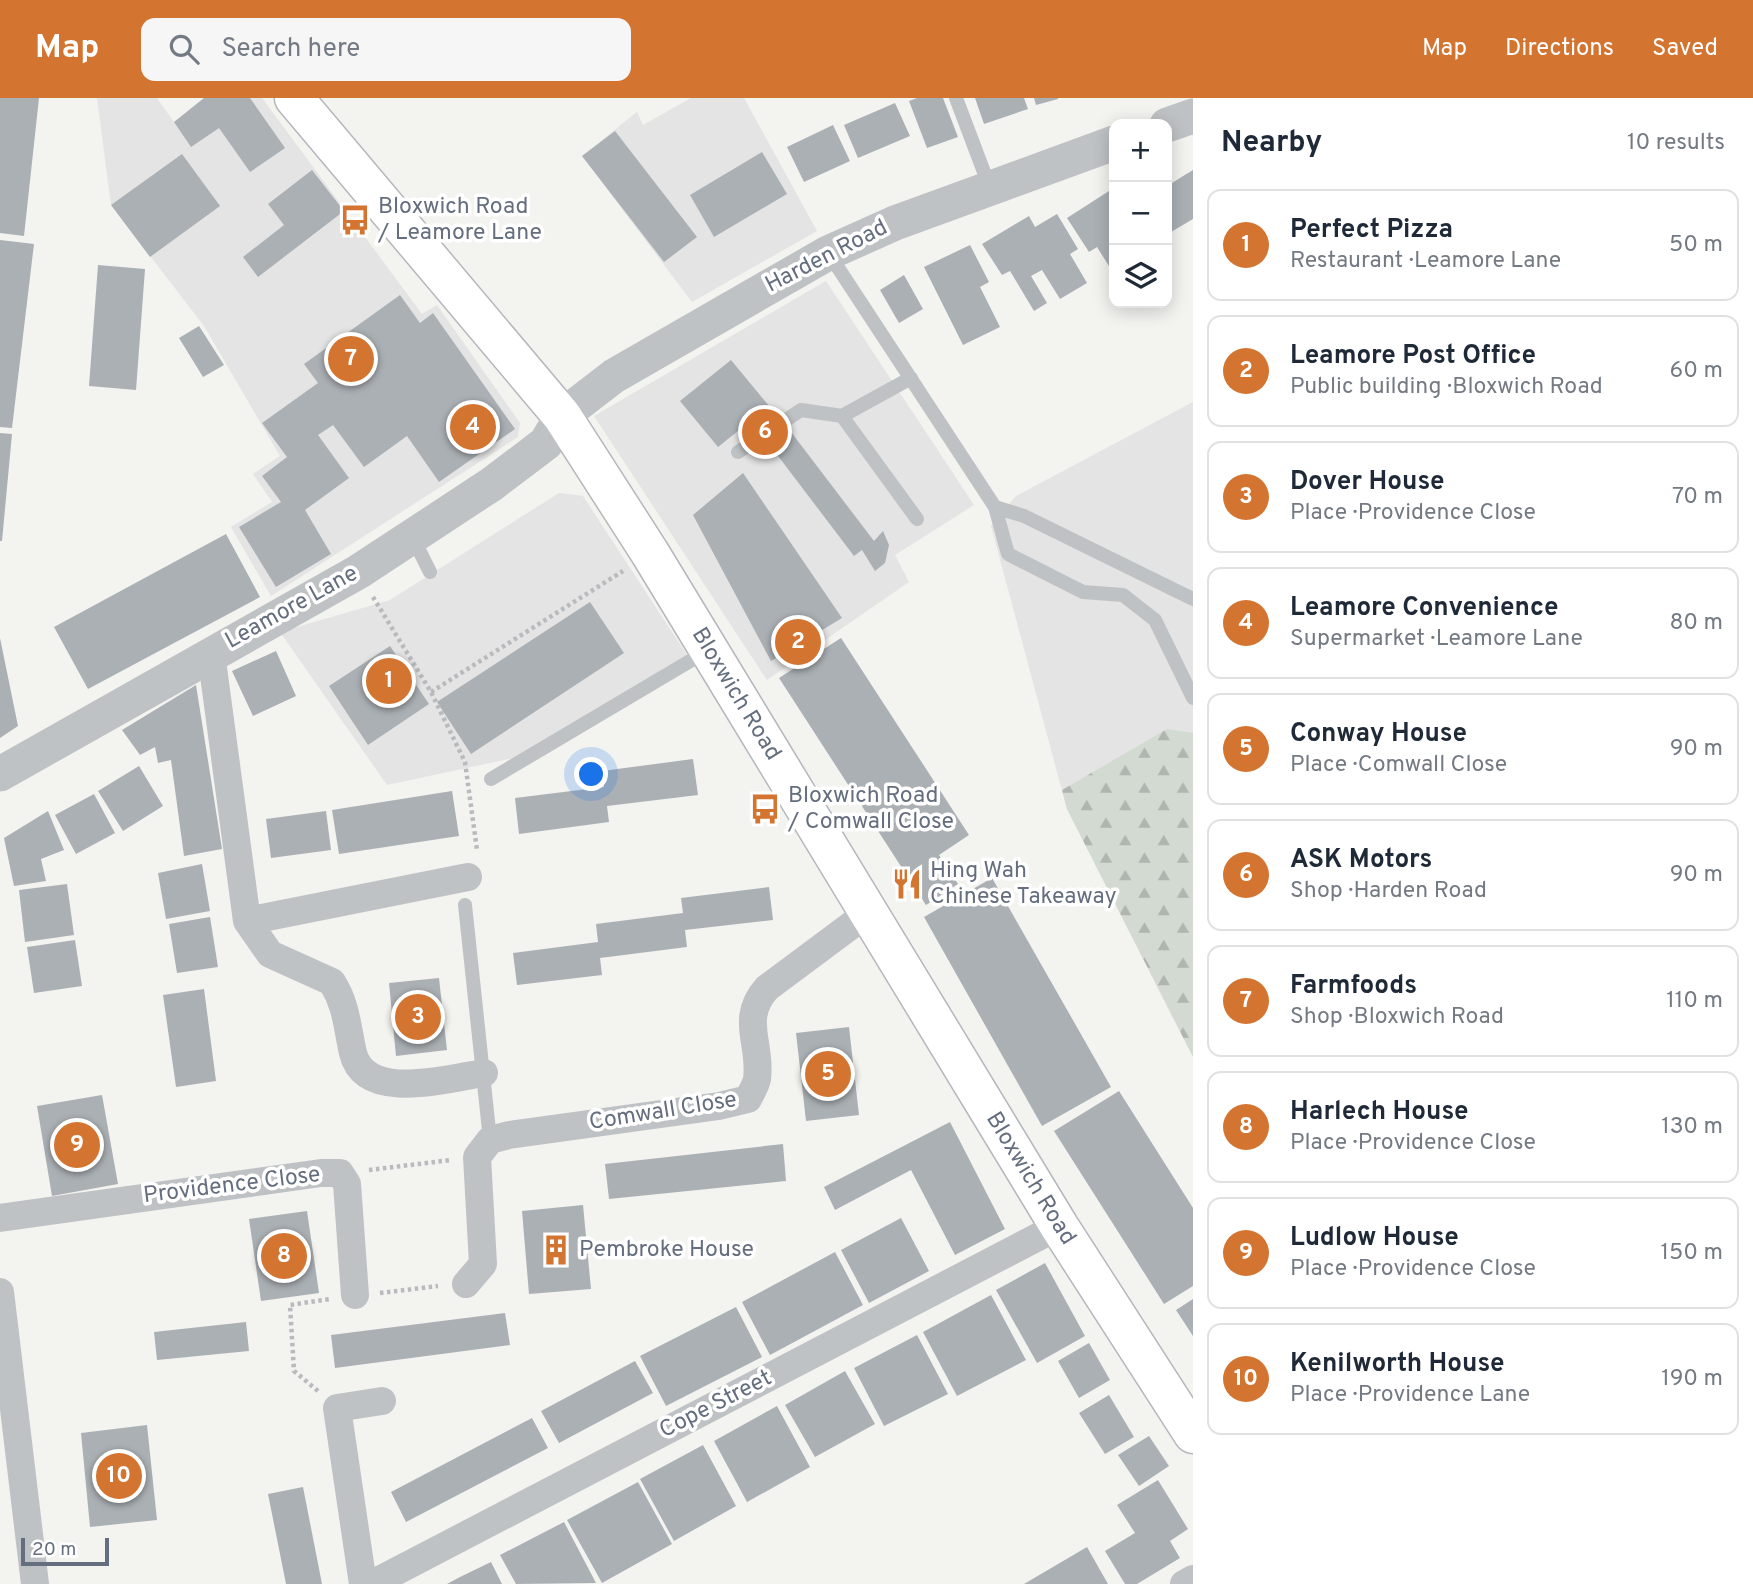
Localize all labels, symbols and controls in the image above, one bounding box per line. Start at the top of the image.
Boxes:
search box [141,18,631,81]
text: Map [35,28,99,70]
icon: search [165,30,203,68]
text: Search here [221,33,360,66]
text: Map [1422,34,1467,64]
text: Directions [1505,34,1614,64]
text: Saved [1652,34,1718,64]
map controls [1109,119,1172,308]
button: + [1109,119,1172,182]
text: Nearby [1221,125,1322,162]
text: 10 results [1627,129,1725,158]
button: − [1109,182,1172,245]
place label: Bloxwich Road / Leamore Lane [377,193,542,248]
bus stop icon: Bloxwich Road / Leamore Lane [338,203,372,237]
street label: Harden Road [761,214,893,300]
text: Perfect Pizza [1290,214,1453,247]
text: 1 [1241,231,1251,260]
text: 50 m [1669,231,1723,260]
button: layers [1109,245,1172,308]
text: Restaurant · Leamore Lane [1290,247,1561,276]
pin: 7 [328,333,374,385]
text: Leamore Post Office [1290,340,1536,373]
text: 2 [1239,357,1253,386]
text: 60 m [1670,357,1723,386]
text: Public building · Bloxwich Road [1290,373,1603,402]
pin: 4 [450,401,496,453]
pin: 6 [742,406,788,458]
text: Dover House [1290,466,1444,499]
text: 3 [1239,483,1253,512]
text: 70 m [1672,483,1723,512]
text: Place · Providence Close [1290,499,1536,528]
street label: Leamore Lane [221,560,363,656]
text: Leamore Convenience [1290,592,1559,625]
text: 4 [1239,609,1253,638]
text: 80 m [1670,609,1723,638]
pin: 2 [775,616,821,668]
street label: Bloxwich Road [684,622,787,766]
text: Supermarket · Leamore Lane [1290,625,1583,654]
pin: 1 [366,655,412,707]
text: Conway House [1290,718,1467,751]
text: 5 [1239,735,1253,764]
text: 90 m [1670,735,1723,764]
text: Place · Comwall Close [1290,751,1507,780]
your location [574,757,608,791]
place label: Bloxwich Road / Comwall Close [787,782,954,837]
bus stop icon: Bloxwich Road / Comwall Close [748,792,782,826]
text: ASK Motors [1290,844,1432,877]
place label: Hing Wah Chinese Takeaway [930,857,1117,912]
text: 6 [1239,861,1253,890]
text: 90 m [1670,861,1723,890]
restaurant icon: Hing Wah Chinese Takeaway [890,867,924,901]
text: Shop · Harden Road [1290,877,1487,906]
text: Farmfoods [1290,970,1417,1003]
text: 7 [1240,987,1252,1016]
text: 110 m [1666,987,1723,1016]
pin: 3 [395,991,441,1043]
text: Shop · Bloxwich Road [1290,1003,1504,1032]
pin: 5 [805,1048,851,1100]
street label: Comwall Close [587,1086,739,1138]
text: Harlech House [1290,1096,1469,1129]
street label: Bloxwich Road [979,1107,1082,1251]
text: 8 [1239,1113,1253,1142]
text: 130 m [1661,1113,1723,1142]
pin: 9 [54,1119,100,1171]
text: Place · Providence Close [1290,1129,1536,1158]
street label: Providence Close [142,1161,322,1211]
text: Ludlow House [1290,1222,1459,1255]
pin: 8 [261,1230,307,1282]
building icon: Pembroke House [539,1233,573,1267]
place label: Pembroke House [579,1236,754,1265]
text: 9 [1239,1239,1253,1268]
text: 150 m [1661,1239,1723,1268]
text: Place · Providence Close [1290,1255,1536,1284]
text: Kenilworth House [1290,1348,1504,1381]
street label: Cope Street [655,1364,777,1446]
text: 10 [1234,1365,1258,1394]
text: 190 m [1661,1365,1723,1394]
text: Place · Providence Lane [1290,1381,1530,1410]
pin: 10 [96,1450,142,1502]
scale bar [21,1535,108,1567]
text: 20 m [32,1538,76,1562]

